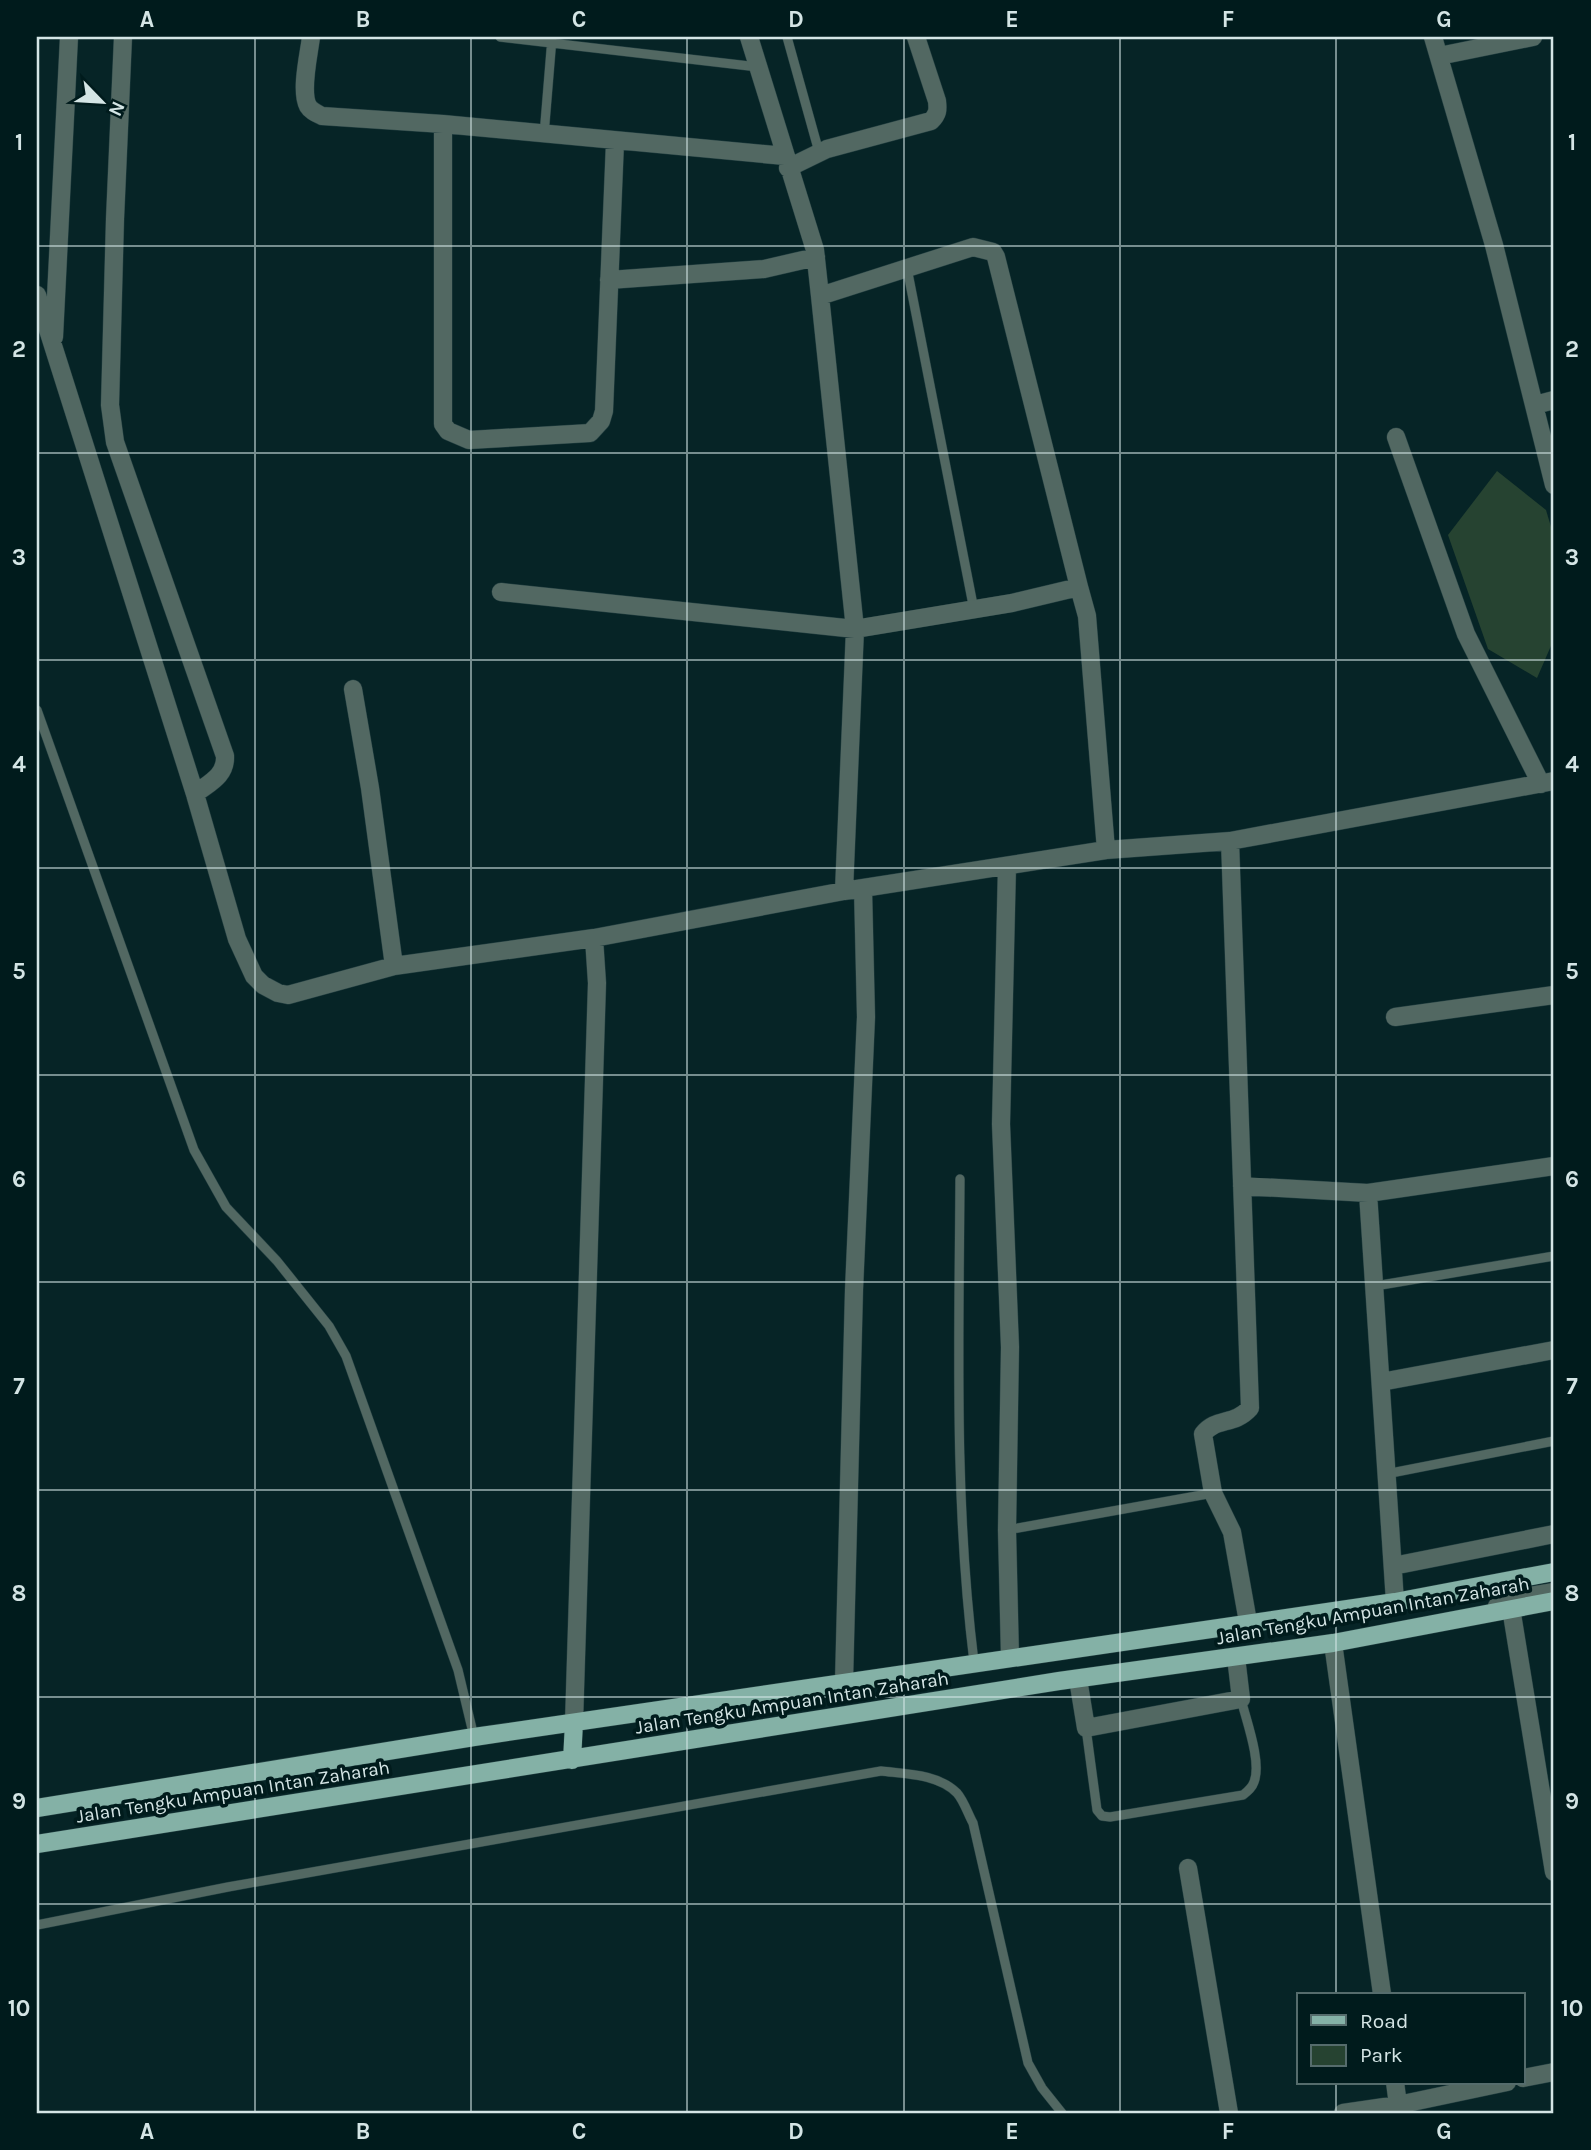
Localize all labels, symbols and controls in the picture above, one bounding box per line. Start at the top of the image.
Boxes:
text: A [140,6,154,33]
text: B [356,6,370,33]
text: C [572,6,586,33]
text: D [788,6,804,33]
text: E [1005,6,1019,33]
text: F [1222,6,1234,33]
text: G [1436,6,1452,33]
north arrow [66,66,136,136]
text: N [104,98,129,120]
text: 1 [15,129,23,156]
text: 1 [1568,129,1576,156]
text: 2 [12,336,26,363]
text: 2 [1565,336,1579,363]
text: 3 [12,544,26,571]
text: 3 [1565,544,1579,571]
text: 4 [12,751,26,778]
text: 4 [1565,751,1579,778]
text: 5 [12,958,26,985]
text: 5 [1565,958,1579,985]
text: 6 [12,1166,26,1193]
text: 6 [1565,1166,1579,1193]
text: 7 [13,1373,25,1400]
text: 7 [1566,1373,1578,1400]
street label: Jalan Tengku Ampuan Intan Zaharah [1215,1573,1531,1649]
text: 8 [12,1580,26,1607]
text: 8 [1565,1580,1579,1607]
street label: Jalan Tengku Ampuan Intan Zaharah [634,1667,950,1739]
street label: Jalan Tengku Ampuan Intan Zaharah [75,1756,391,1828]
text: 9 [12,1788,26,1815]
text: 9 [1565,1788,1579,1815]
legend [1297,1993,1524,2084]
text: 10 [8,1995,30,2022]
text: 10 [1561,1995,1583,2022]
text: Road [1360,2009,1408,2033]
text: Park [1360,2043,1403,2067]
text: A [140,2118,154,2145]
text: B [356,2118,370,2145]
text: C [572,2118,586,2145]
text: D [788,2118,804,2145]
text: E [1005,2118,1019,2145]
text: F [1222,2118,1234,2145]
text: G [1436,2118,1452,2145]

